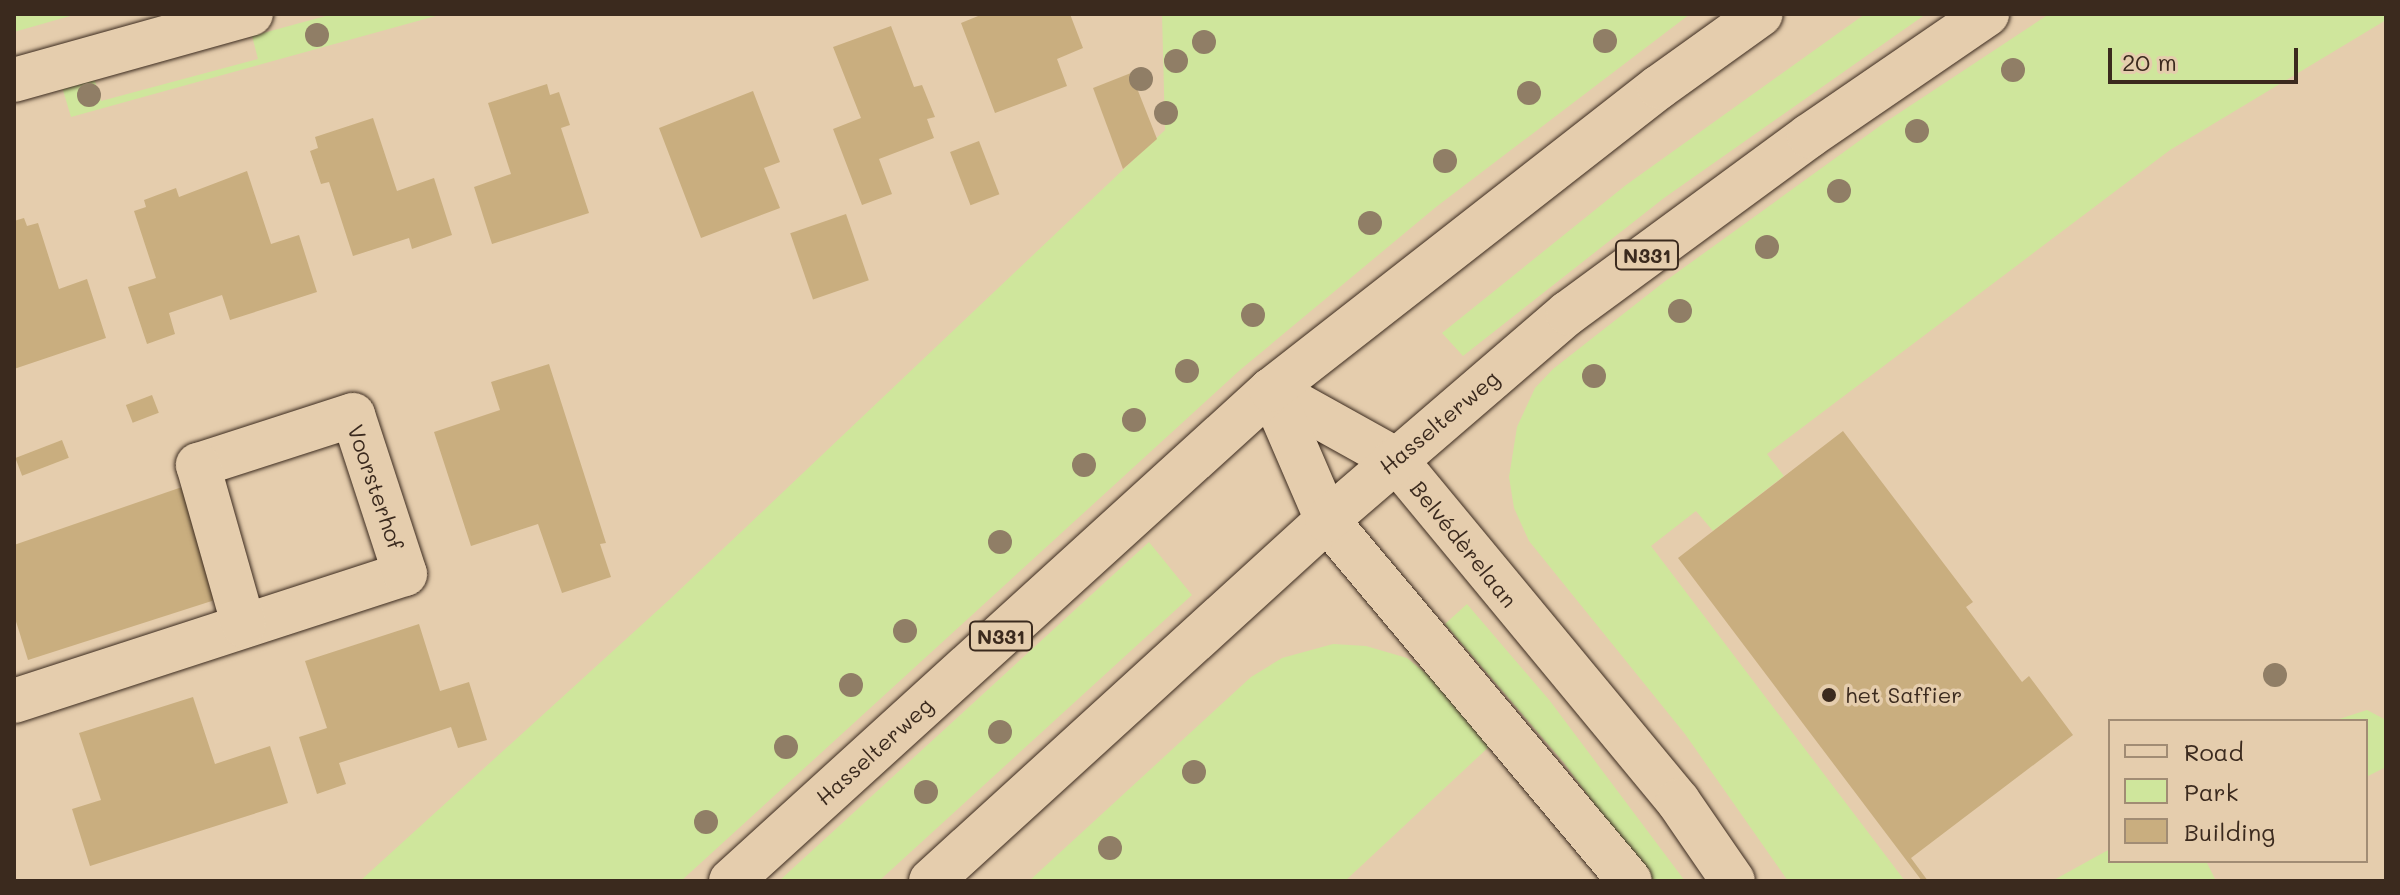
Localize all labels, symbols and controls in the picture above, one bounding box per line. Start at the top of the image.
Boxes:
scale bar [2112,32,2302,82]
text: 20 m [2122,46,2177,77]
road number: N331 [1613,239,1681,271]
street label: Hasselterweg [1374,364,1504,480]
street label: Voorsterhof [342,421,410,553]
street label: Belvédèrelaan [1405,476,1523,612]
road number: N331 [967,620,1035,652]
place label: het Saffier [1845,682,1962,708]
marker: het Saffier [1820,686,1838,704]
street label: Hasselterweg [810,692,938,810]
legend [2108,719,2368,863]
text: Road [2184,736,2244,767]
text: Park [2184,776,2238,807]
text: Building [2184,816,2275,847]

